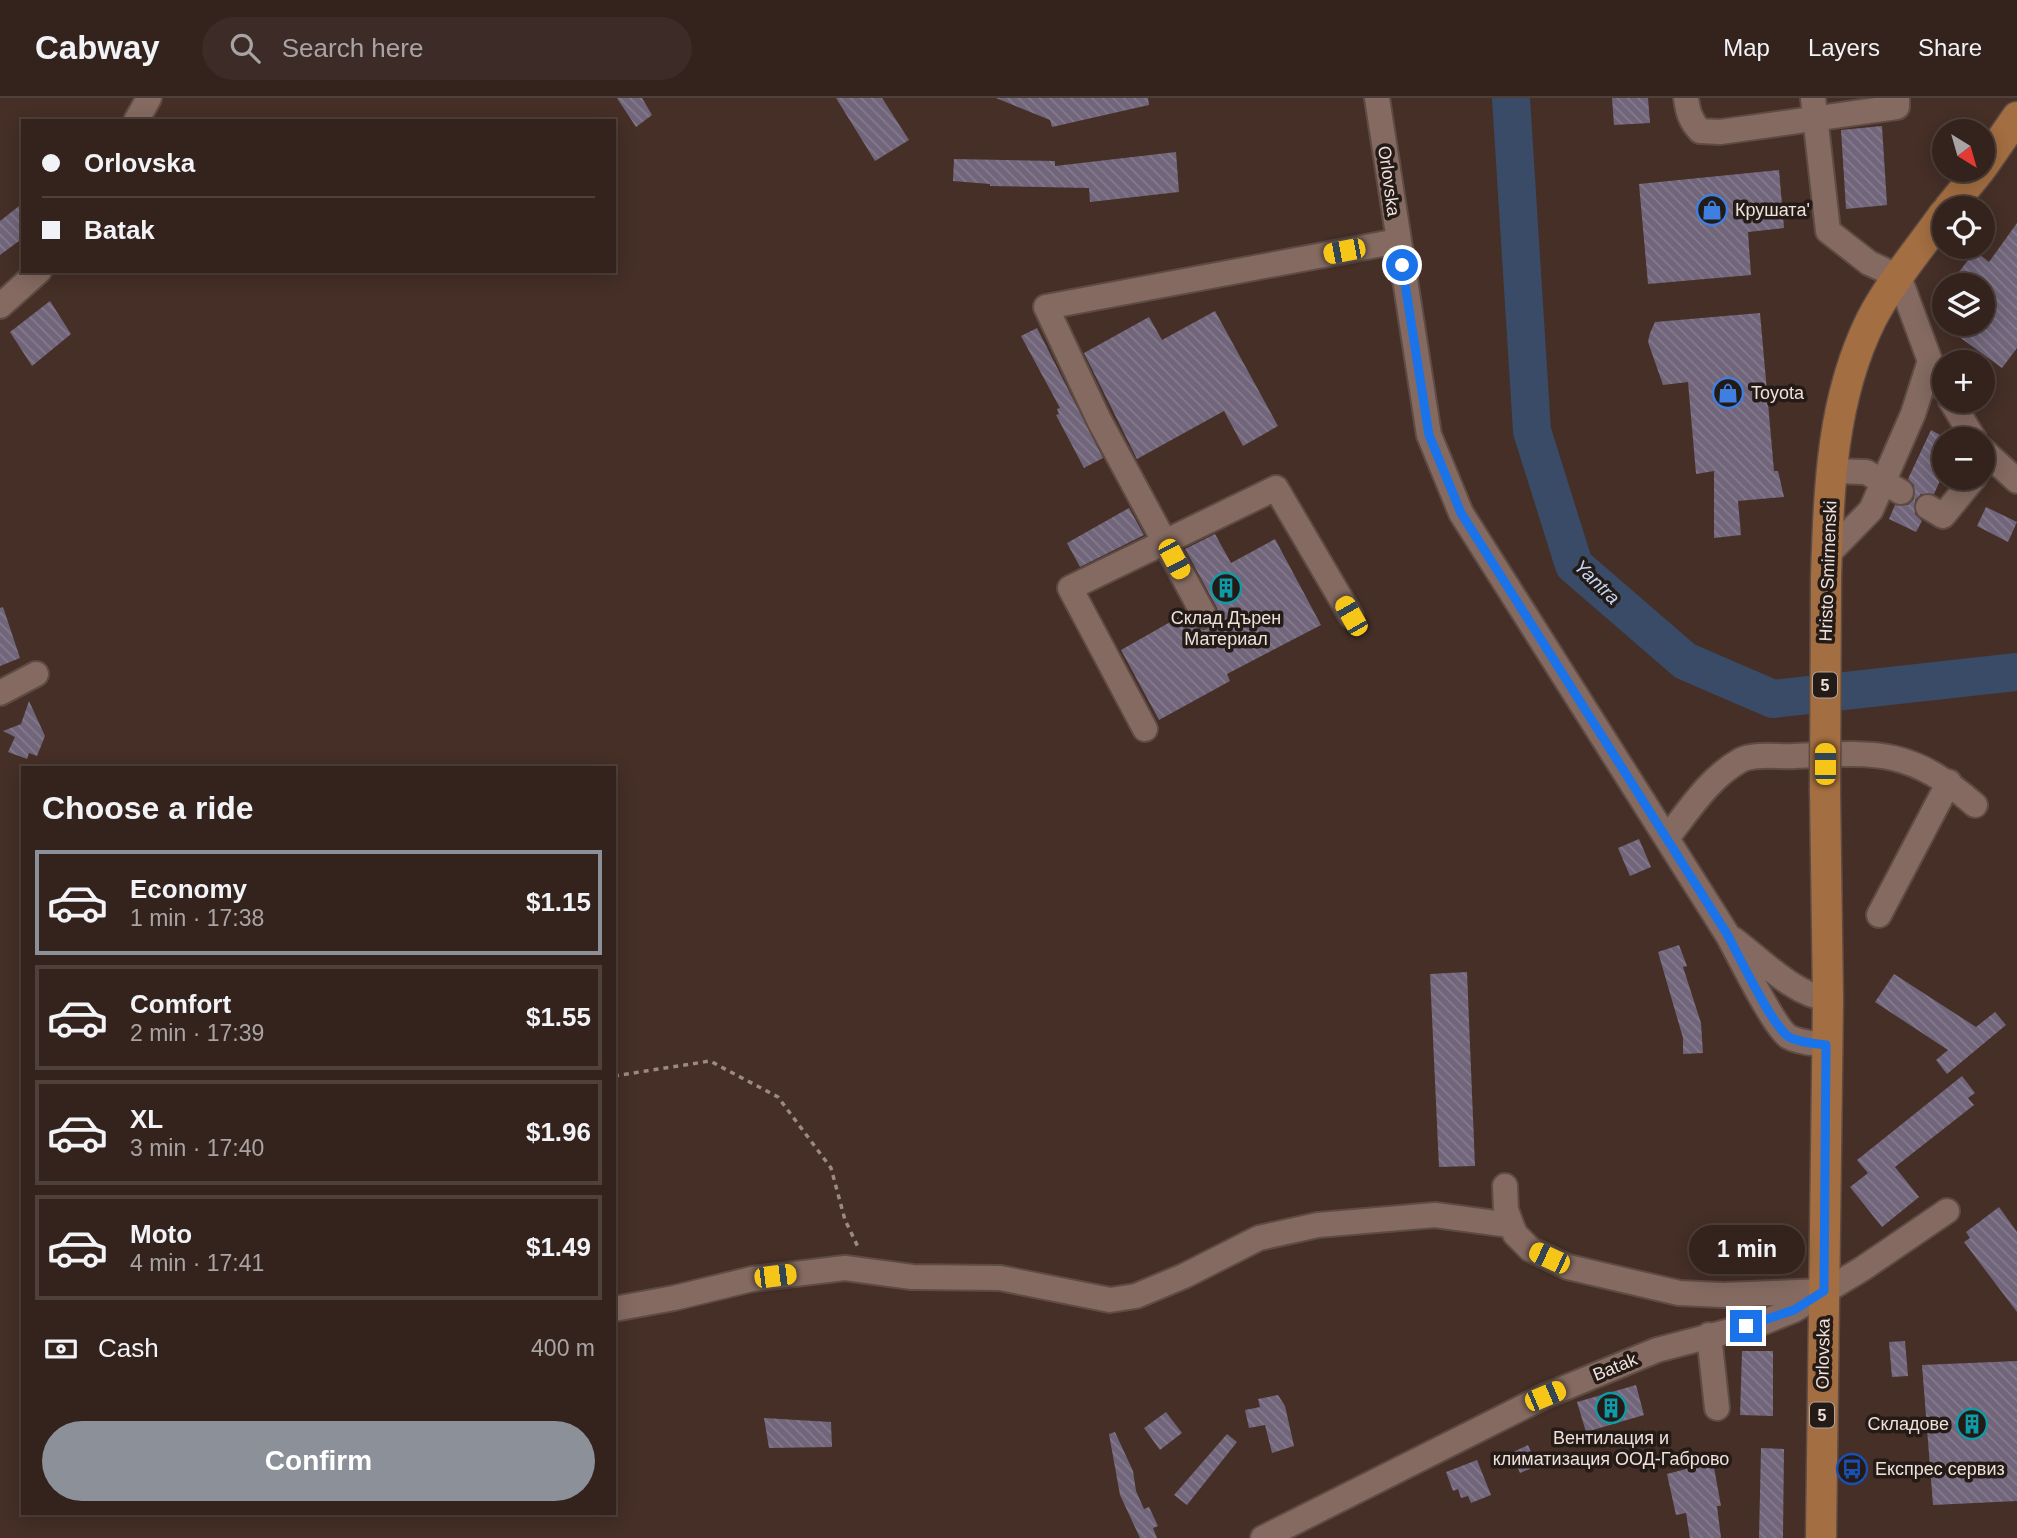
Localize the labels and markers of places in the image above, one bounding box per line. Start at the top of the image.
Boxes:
shop icon: Крушата' [1695,193,1729,227]
place label: Крушата' [1735,200,1810,220]
shop icon: Toyota [1711,376,1745,410]
place label: Toyota [1751,383,1805,403]
building icon: Склад Дърен Материал [1209,571,1243,605]
place label: Склад Дърен Материал [1171,608,1281,649]
building icon: Вентилация и климатизация ООД-Габрово [1594,1391,1628,1425]
building icon: Складове [1955,1407,1989,1441]
place label: Складове [1868,1414,1949,1434]
place label: Вентилация и климатизация ООД-Габрово [1493,1428,1729,1469]
bus stop icon: Експрес сервиз [1835,1452,1869,1486]
place label: Експрес сервиз [1875,1459,2005,1479]

